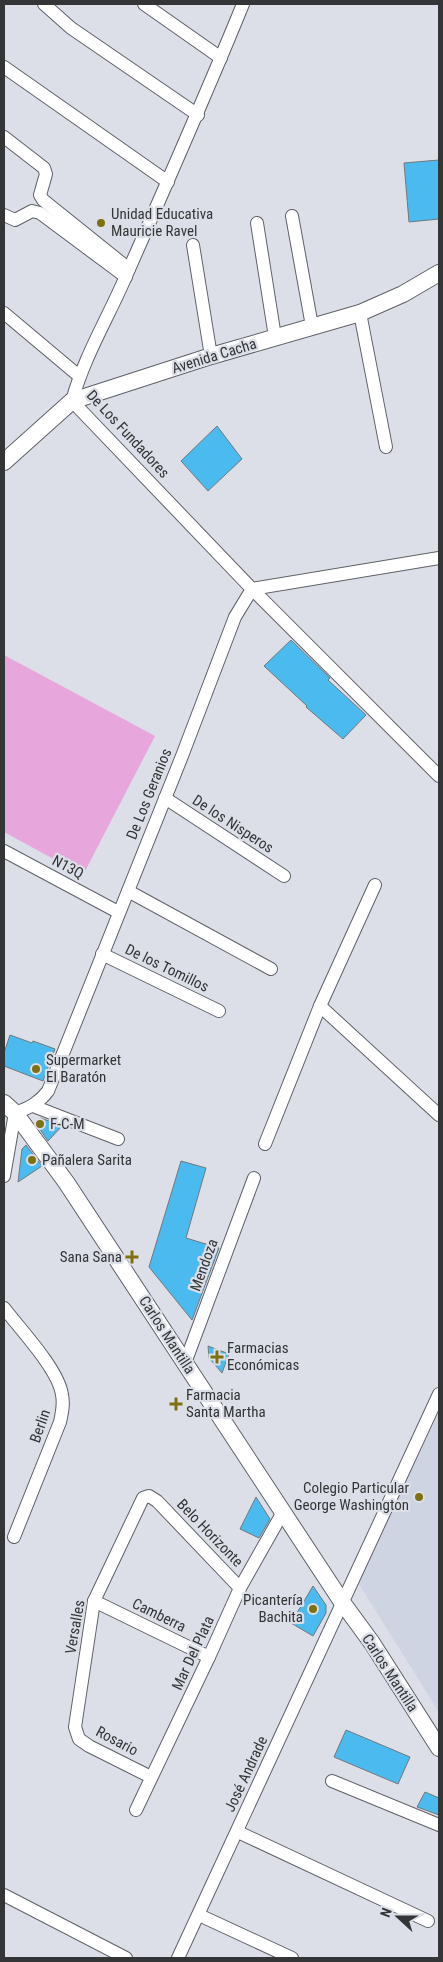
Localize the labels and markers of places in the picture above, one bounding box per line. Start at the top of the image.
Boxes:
place label: Unidad Educativa Mauricie Ravel [111,205,213,240]
marker: Unidad Educativa Mauricie Ravel [95,217,107,229]
place label: Supermarket El Baratón [46,1051,121,1086]
marker: Supermarket El Baratón [30,1063,42,1075]
place label: F-C-M [50,1115,85,1133]
marker: F-C-M [34,1118,46,1130]
place label: Pañalera Sarita [42,1151,132,1169]
marker: Pañalera Sarita [26,1154,38,1166]
place label: Sana Sana [60,1248,122,1266]
marker: Sana Sana [126,1251,138,1263]
place label: Farmacias Económicas [227,1339,299,1374]
marker: Farmacias Económicas [211,1351,223,1363]
place label: Farmacia Santa Martha [186,1386,266,1421]
marker: Farmacia Santa Martha [170,1398,182,1410]
place label: Colegio Particular George Washington [294,1479,409,1514]
marker: Colegio Particular George Washington [413,1491,425,1503]
place label: Picantería Bachita [243,1591,303,1626]
marker: Picantería Bachita [307,1603,319,1615]

